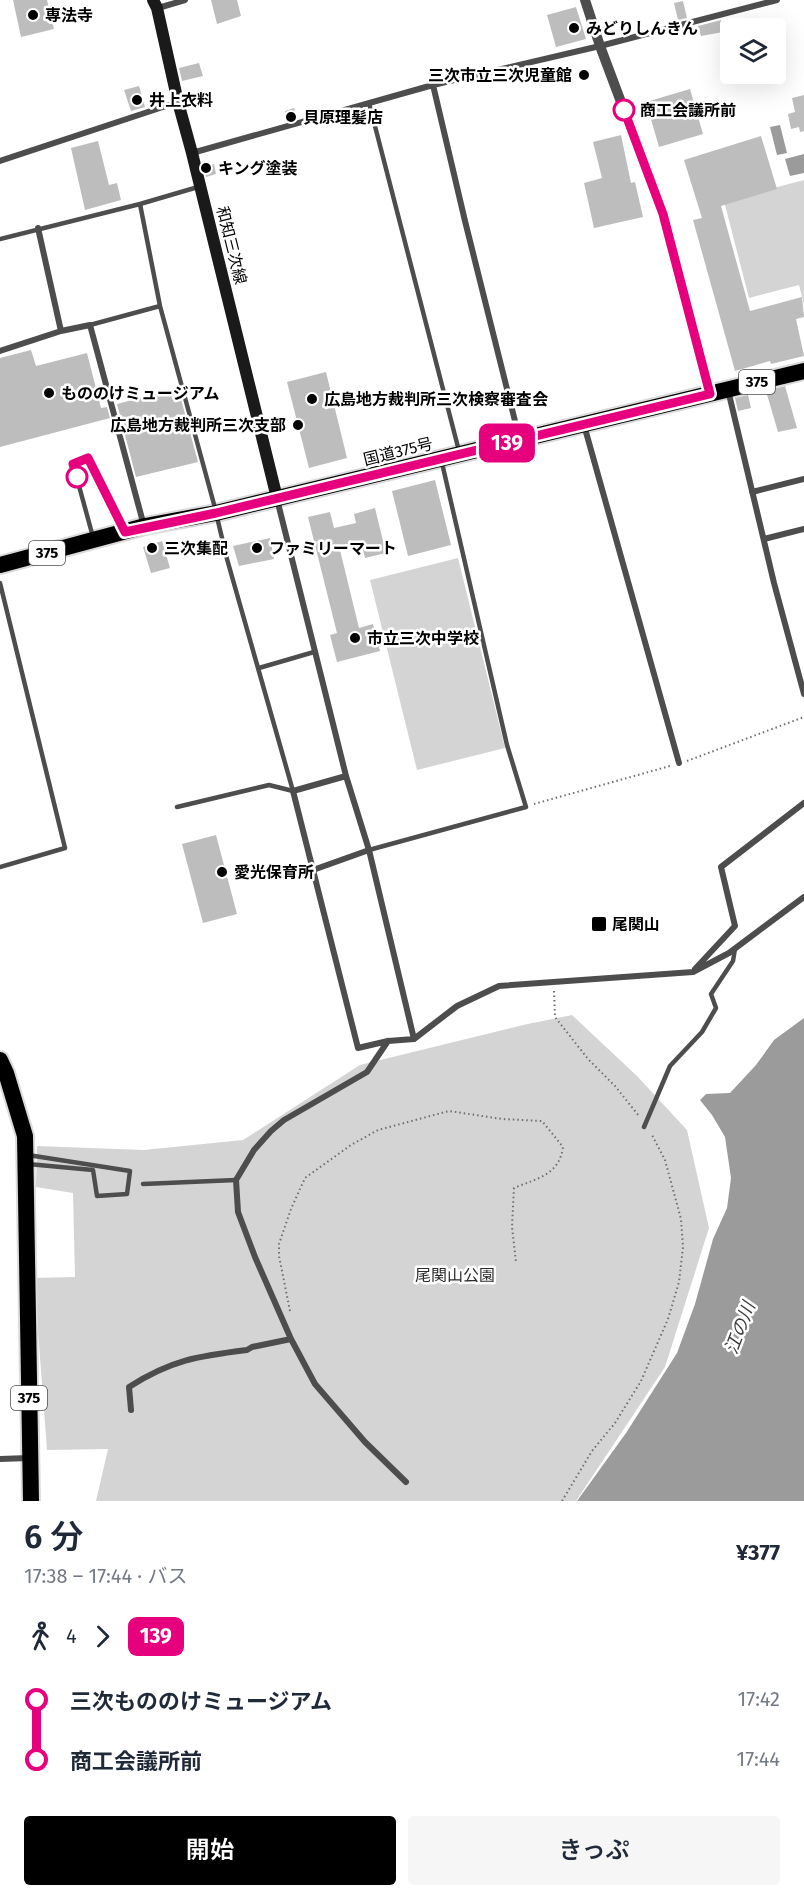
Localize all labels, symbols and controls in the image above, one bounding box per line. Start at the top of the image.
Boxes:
place label: 専法寺 [45,6,93,25]
marker: 専法寺 [26,8,40,22]
map controls [720,18,786,84]
button: layers [720,18,786,84]
place label: みどりしんきん [586,19,698,38]
marker: みどりしんきん [567,21,581,35]
place label: 三次市立三次児童館 [428,66,572,85]
marker: 三次市立三次児童館 [577,68,591,82]
place label: 井上衣料 [149,91,213,110]
marker: 井上衣料 [130,93,144,107]
marker: 商工会議所前 [613,99,635,121]
place label: 商工会議所前 [640,101,736,120]
place label: 貝原理髪店 [303,108,383,127]
marker: 貝原理髪店 [284,110,298,124]
place label: キング塗装 [218,159,298,178]
marker: キング塗装 [199,161,213,175]
street label: 和知三次線 [213,204,250,286]
road number: 375 [739,370,775,394]
place label: もののけミュージアム [61,384,220,403]
marker: もののけミュージアム [42,386,56,400]
place label: 広島地方裁判所三次検察審査会 [324,390,548,409]
marker: 広島地方裁判所三次検察審査会 [305,392,319,406]
place label: 広島地方裁判所三次支部 [110,416,286,435]
marker: 広島地方裁判所三次支部 [291,418,305,432]
line badge: 139 [472,424,542,462]
text: 139 [491,430,523,456]
street label: 国道375号 [361,434,435,469]
unlabelled marker [66,466,88,488]
place label: 三次集配 [164,539,228,558]
place label: ファミリーマート [269,539,397,558]
road number: 375 [29,541,65,565]
marker: 三次集配 [145,541,159,555]
marker: ファミリーマート [250,541,264,555]
place label: 市立三次中学校 [367,629,479,648]
marker: 市立三次中学校 [348,631,362,645]
place label: 愛光保育所 [234,863,314,882]
marker: 愛光保育所 [215,865,229,879]
marker: 尾関山 [590,915,608,933]
place label: 尾関山 [612,915,660,934]
park label: 尾関山公園 [415,1266,495,1285]
water label: 江の川 [720,1297,761,1357]
road number: 375 [11,1386,47,1410]
text: 6 分 [24,1517,83,1557]
text: ¥377 [736,1539,780,1566]
text: 17:38 – 17:44 · バス [24,1564,187,1588]
icon: walk [24,1620,57,1653]
icon: forward [86,1620,119,1653]
text: 139 [140,1623,172,1649]
text: 4 [66,1624,77,1648]
text: 17:42 [738,1687,780,1711]
text: 三次もののけミュージアム [70,1688,332,1715]
text: 17:44 [736,1747,780,1771]
text: 商工会議所前 [70,1748,202,1775]
button: 開始 [24,1816,396,1885]
button: きっぷ [408,1816,780,1885]

